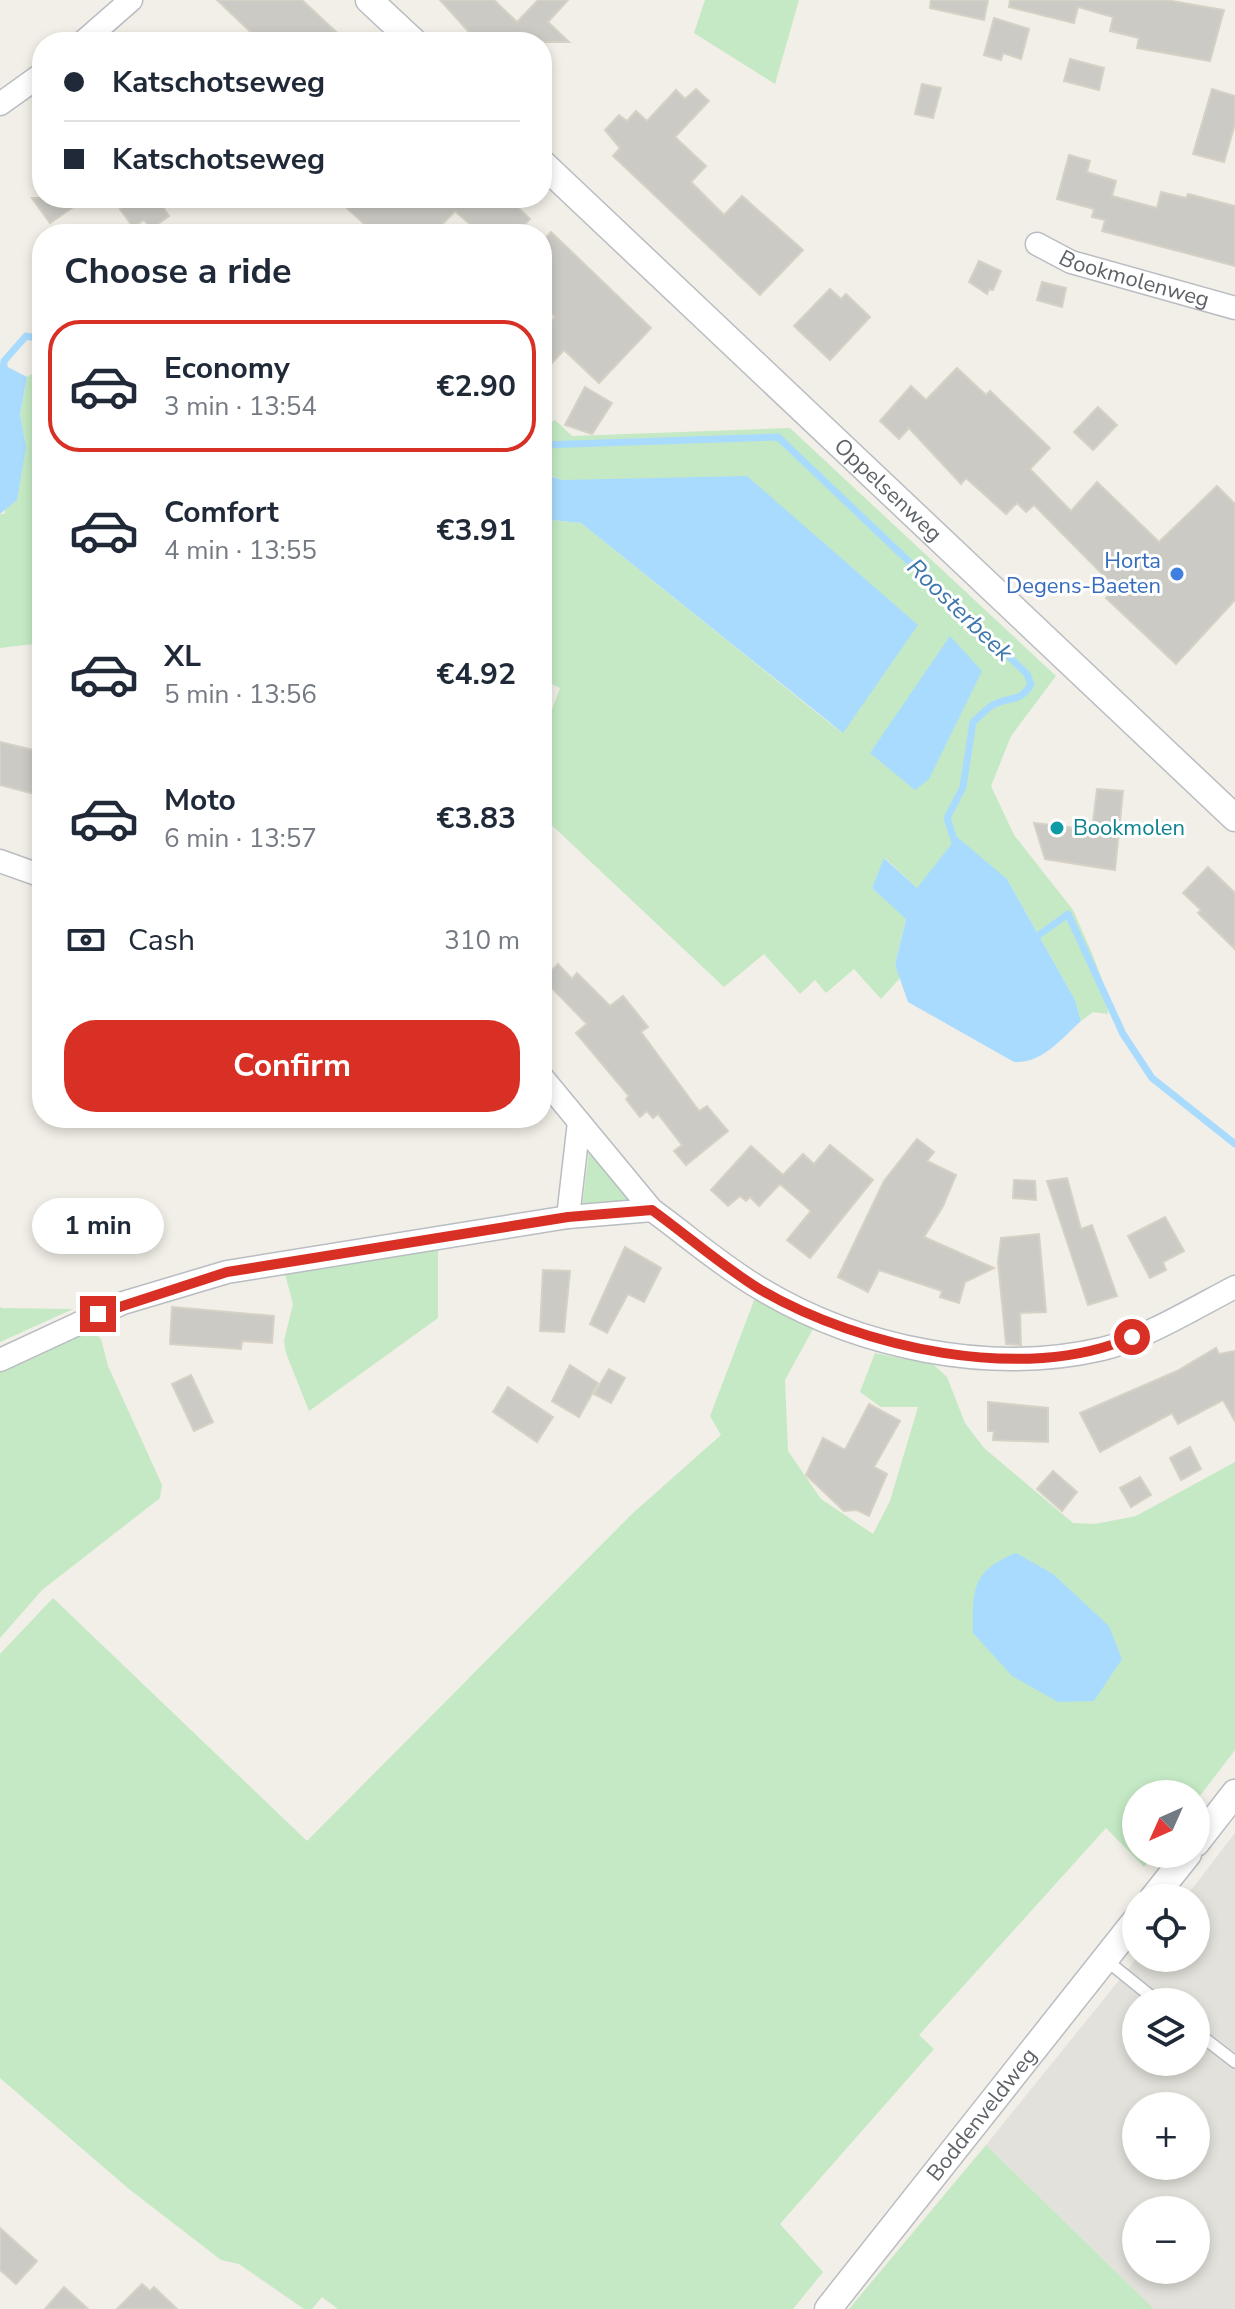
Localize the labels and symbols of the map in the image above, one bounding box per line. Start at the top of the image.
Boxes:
street label: Bookmolenweg [1053,243,1213,315]
street label: Oppelsenweg [827,432,949,548]
place label: Horta Degens-Baeten [1006,546,1161,601]
water label: Roosterbeek [900,552,1020,669]
marker: Horta Degens-Baeten [1168,565,1186,583]
place label: Bookmolen [1073,813,1185,843]
marker: Bookmolen [1048,819,1066,837]
callout: 1 min [32,1198,164,1254]
route end [80,1296,116,1332]
route start [1114,1319,1150,1355]
north arrow [1122,1780,1210,1868]
street label: Boddenveldweg [920,2042,1044,2187]

